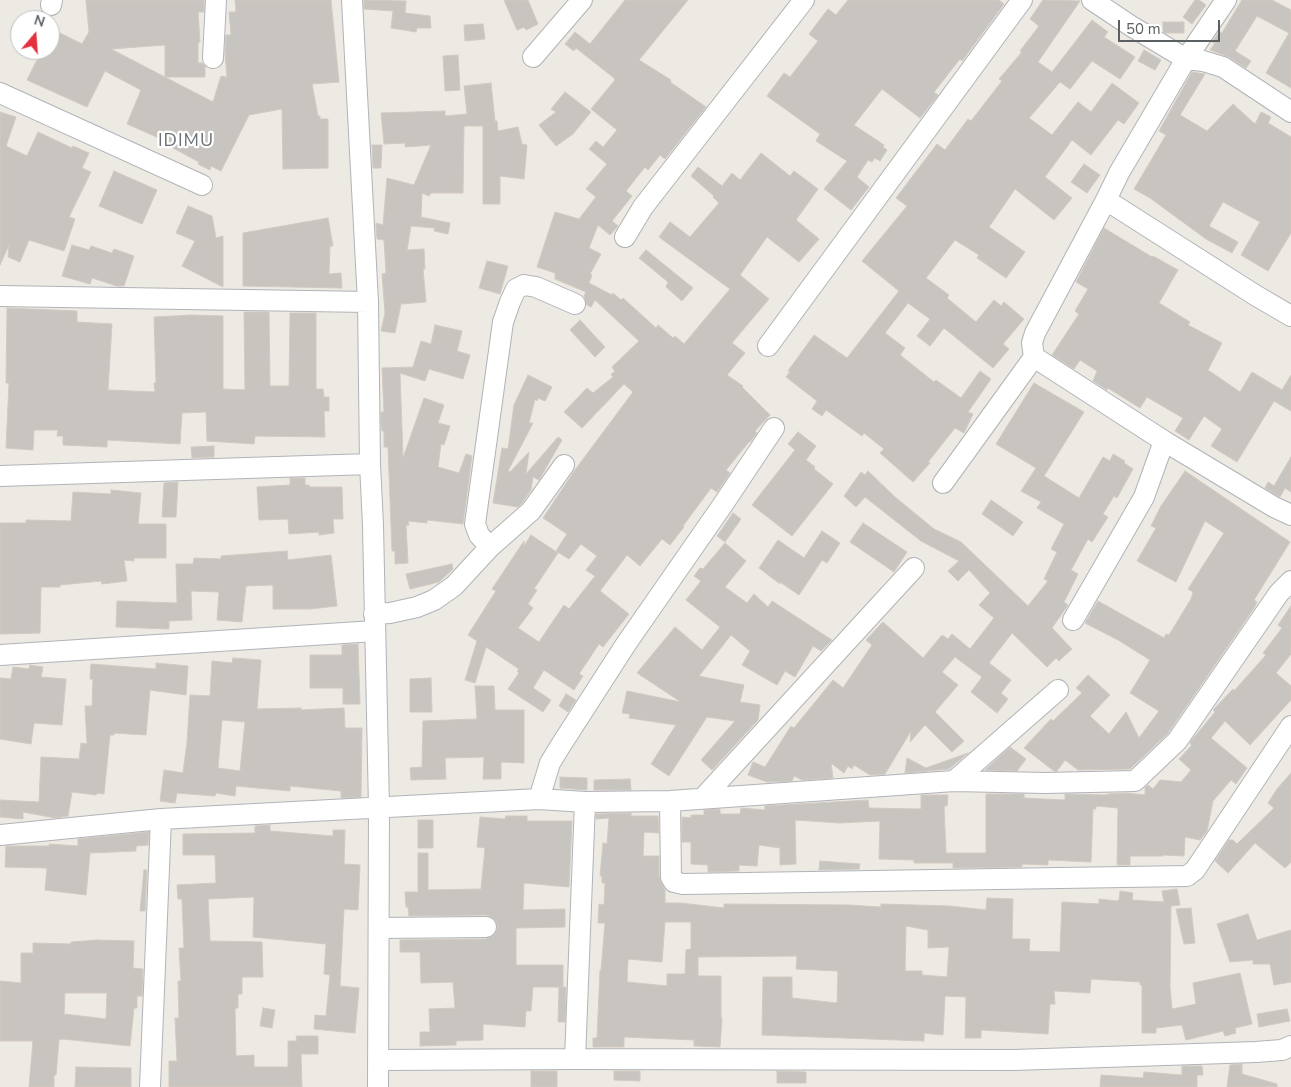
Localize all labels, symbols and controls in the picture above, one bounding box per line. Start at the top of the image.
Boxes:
north arrow [10,10,60,60]
scale bar [1121,10,1224,42]
text: N [32,11,47,32]
text: 50 m [1126,19,1161,39]
district label: IDIMU [157,131,215,153]

